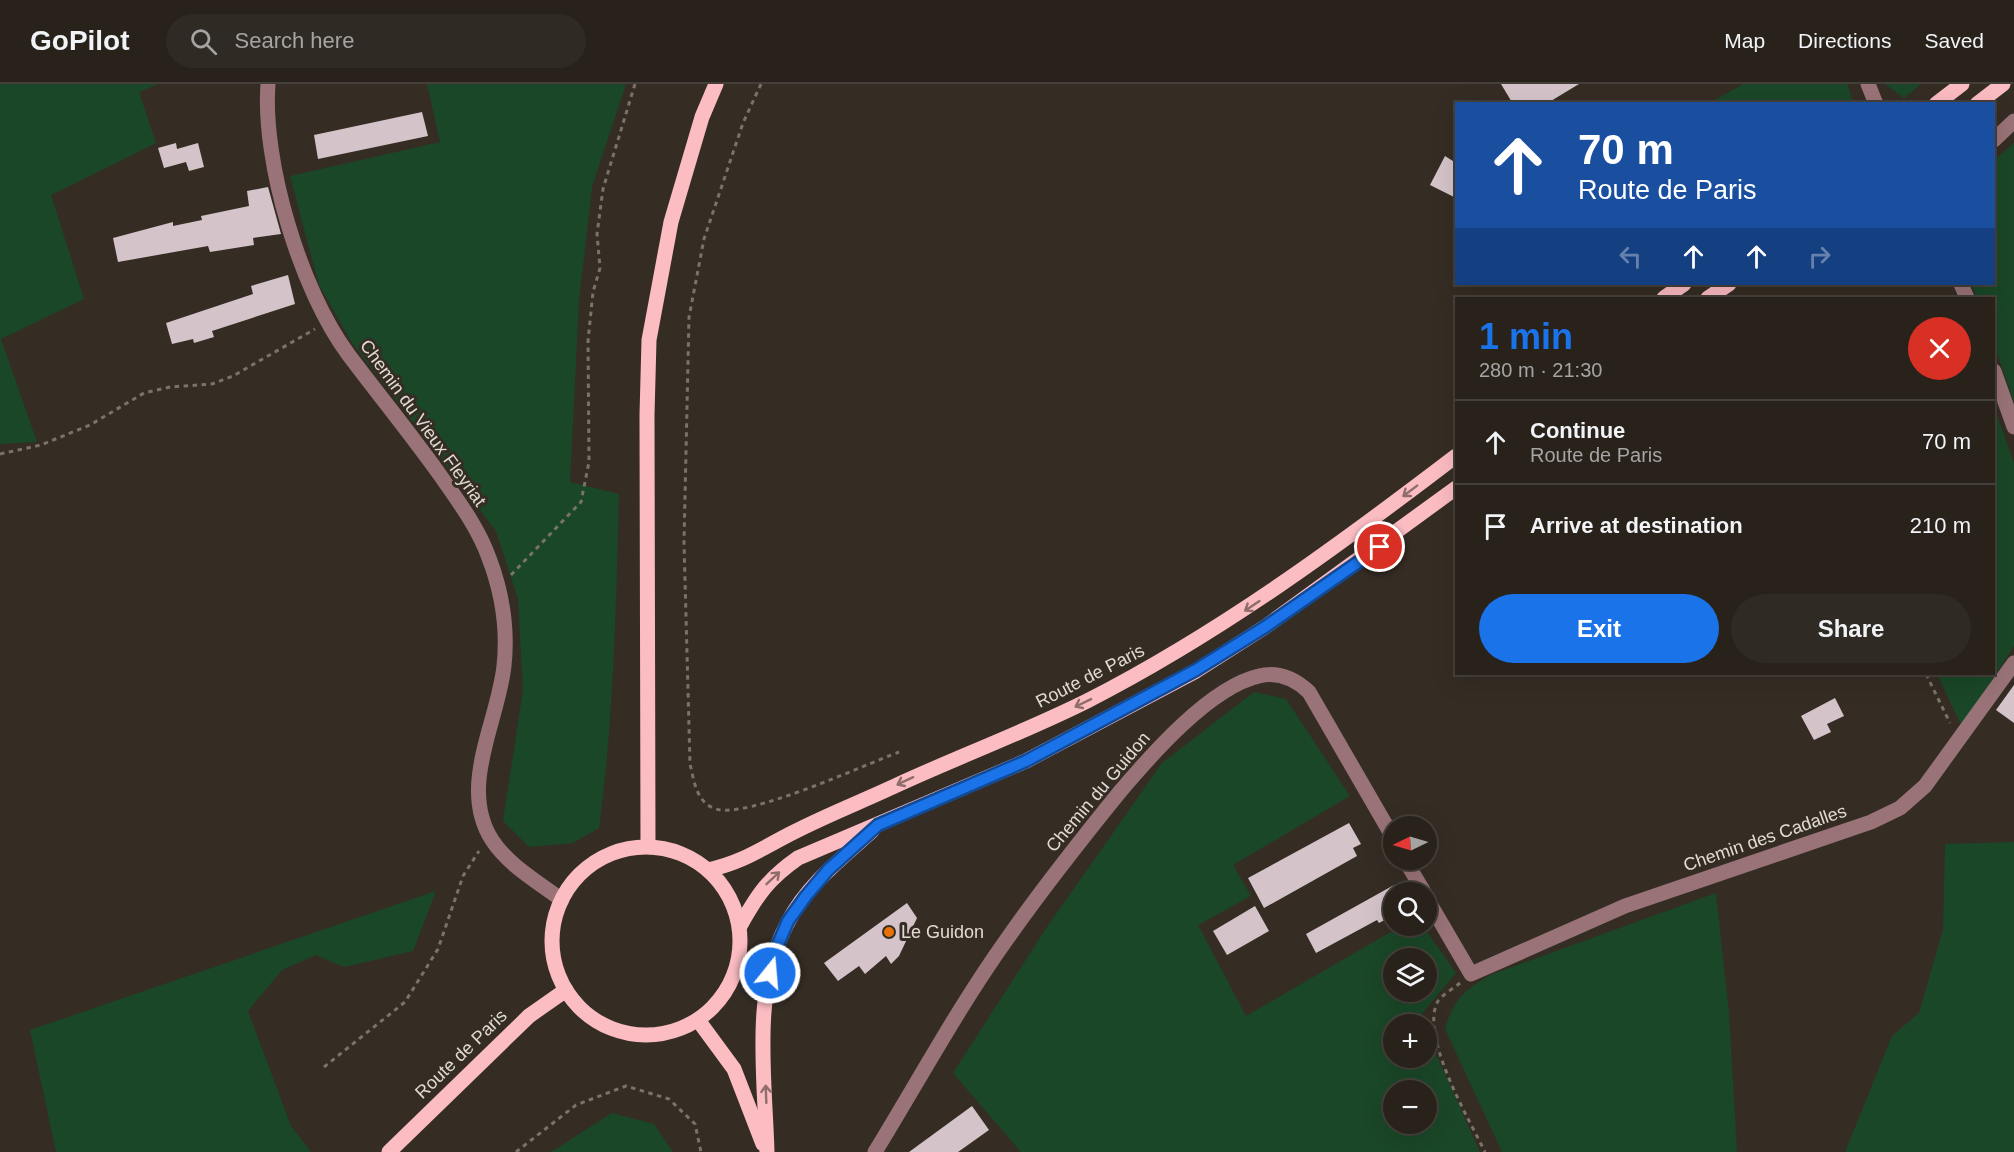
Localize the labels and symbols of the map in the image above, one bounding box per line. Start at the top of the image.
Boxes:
street label: Chemin du Vieux Fleyriat [356,336,490,510]
one-way arrow [1402,485,1418,498]
pin [1354,521,1405,572]
one-way arrow [1244,600,1261,612]
street label: Route de Paris [1032,640,1148,712]
one-way arrow [1074,697,1092,709]
street label: Chemin du Guidon [1042,728,1154,856]
one-way arrow [896,776,914,788]
street label: Chemin des Cadalles [1681,801,1849,875]
north arrow [1383,816,1437,870]
one-way arrow [765,871,780,885]
place label: Le Guidon [901,922,984,942]
marker: Le Guidon [882,925,896,939]
position arrow [738,941,802,1005]
street label: Route de Paris [411,1005,511,1103]
one-way arrow [760,1084,771,1104]

